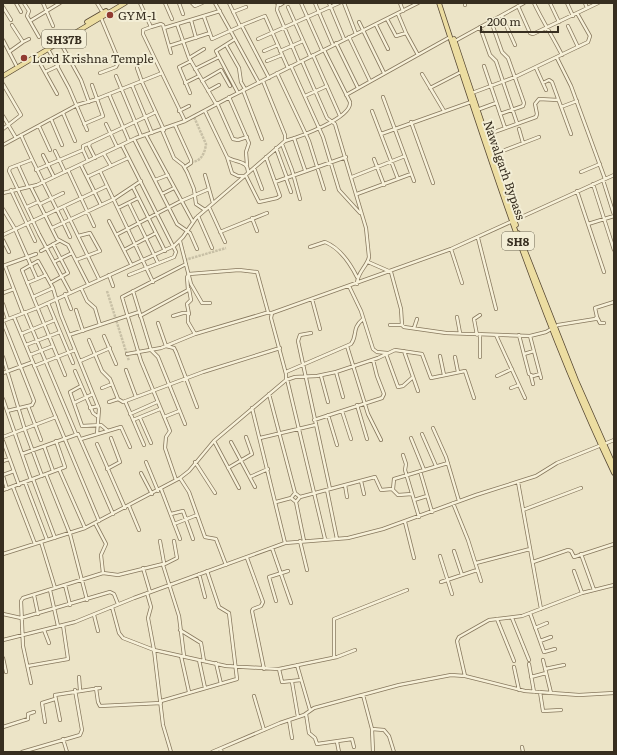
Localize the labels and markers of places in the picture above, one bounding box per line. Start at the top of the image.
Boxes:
place label: GYM-1 [118,6,156,24]
marker: GYM-1 [105,10,115,20]
place label: Lord Krishna Temple [32,49,154,67]
marker: Lord Krishna Temple [19,53,29,63]

